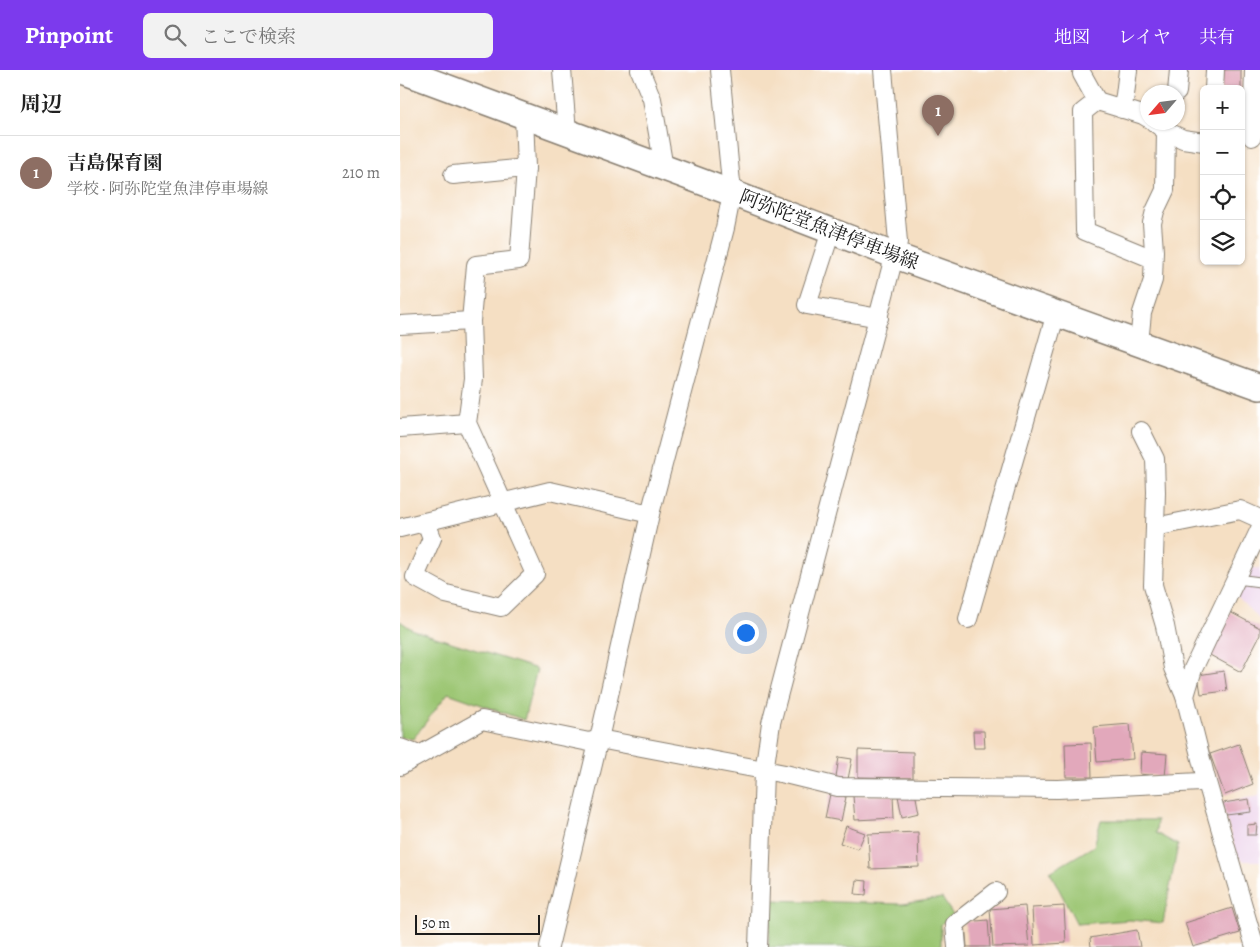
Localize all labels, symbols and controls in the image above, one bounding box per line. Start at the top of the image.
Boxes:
search box [143,13,493,58]
text: Pinpoint [25,19,113,51]
icon: search [161,21,189,49]
text: ここで検索 [201,24,296,50]
text: 地図 [1054,25,1090,49]
text: レイヤ [1118,25,1171,49]
text: 共有 [1199,25,1235,49]
north arrow [1140,85,1185,130]
map controls [1200,85,1245,265]
button: + [1200,85,1245,130]
text: 周辺 [20,90,62,118]
pin: 1 [922,95,954,136]
button: − [1200,130,1245,175]
text: 吉島保育園 [67,150,162,176]
text: 1 [33,162,39,184]
text: 210 m [342,162,380,184]
button: locate [1200,175,1245,220]
text: 学校 · 阿弥陀堂魚津停車場線 [67,178,269,200]
street label: 阿弥陀堂魚津停車場線 [736,184,922,276]
button: layers [1200,220,1245,265]
your location [733,620,759,646]
scale bar [415,912,540,935]
text: 50 m [422,914,450,933]

